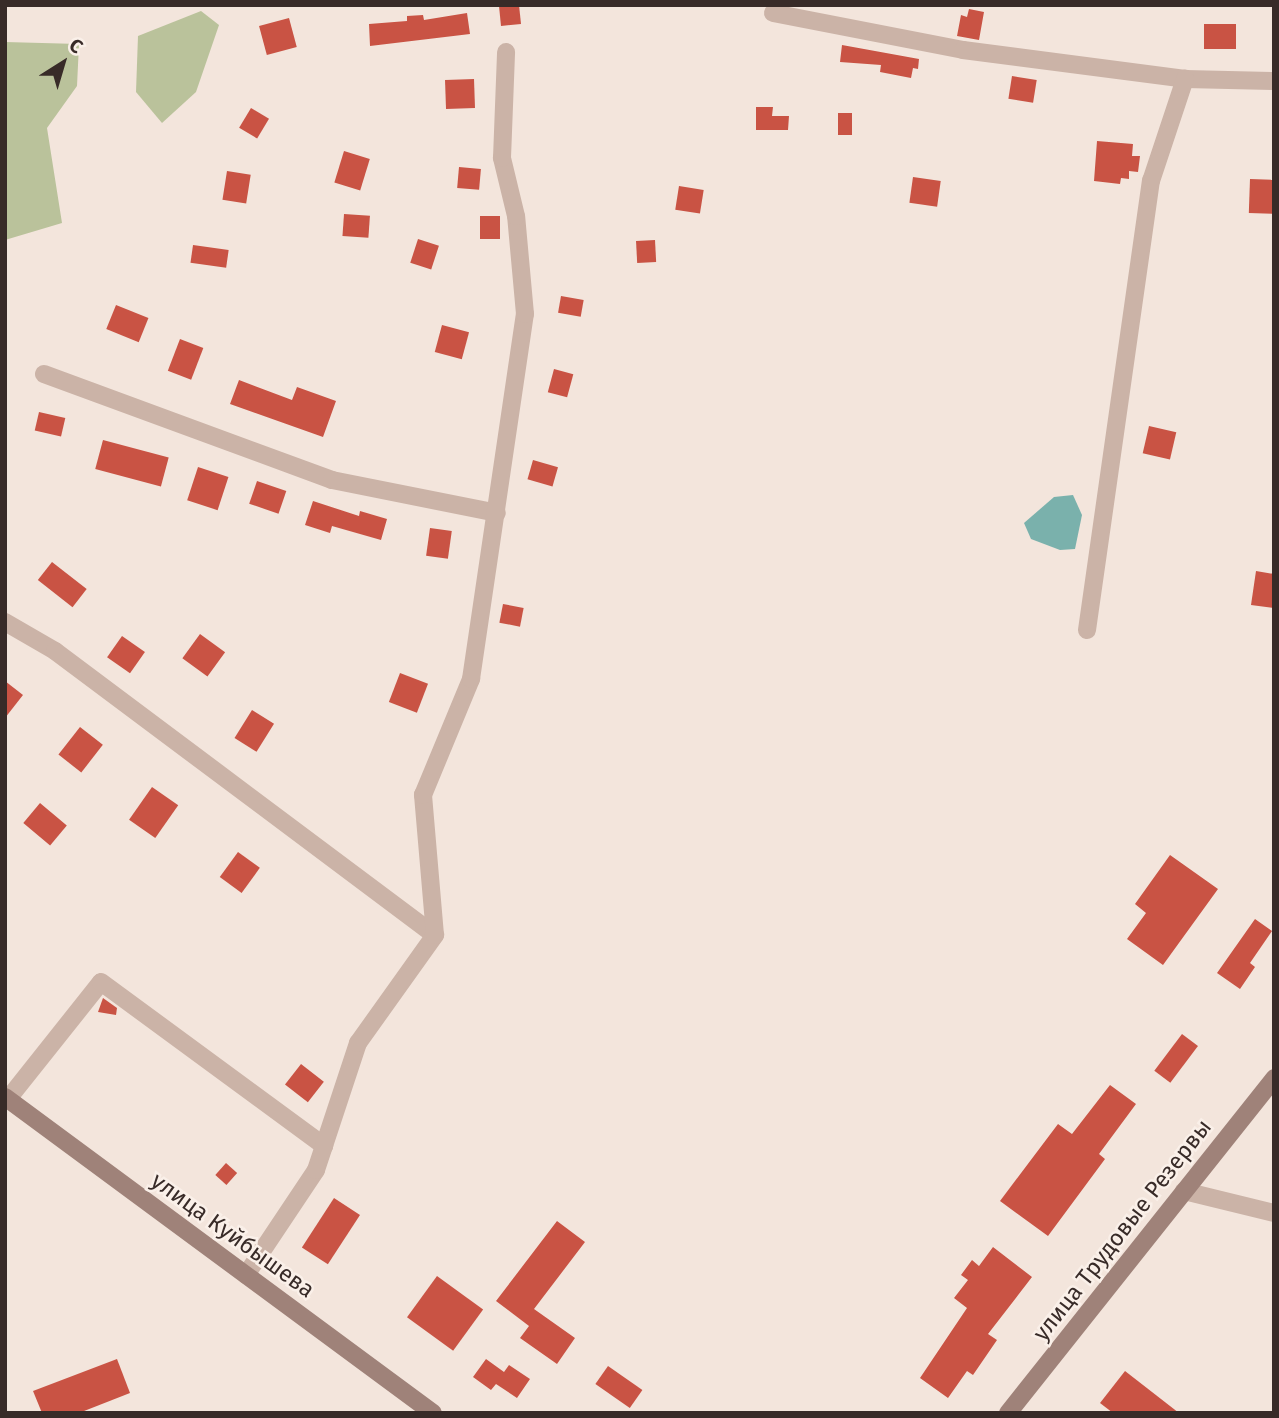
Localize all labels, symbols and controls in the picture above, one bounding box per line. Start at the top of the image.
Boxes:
north arrow [28,28,98,98]
text: С [65,33,87,58]
street label: улица Трудовые Резервы [1027,1114,1217,1346]
street label: улица Куйбышева [146,1167,320,1303]

